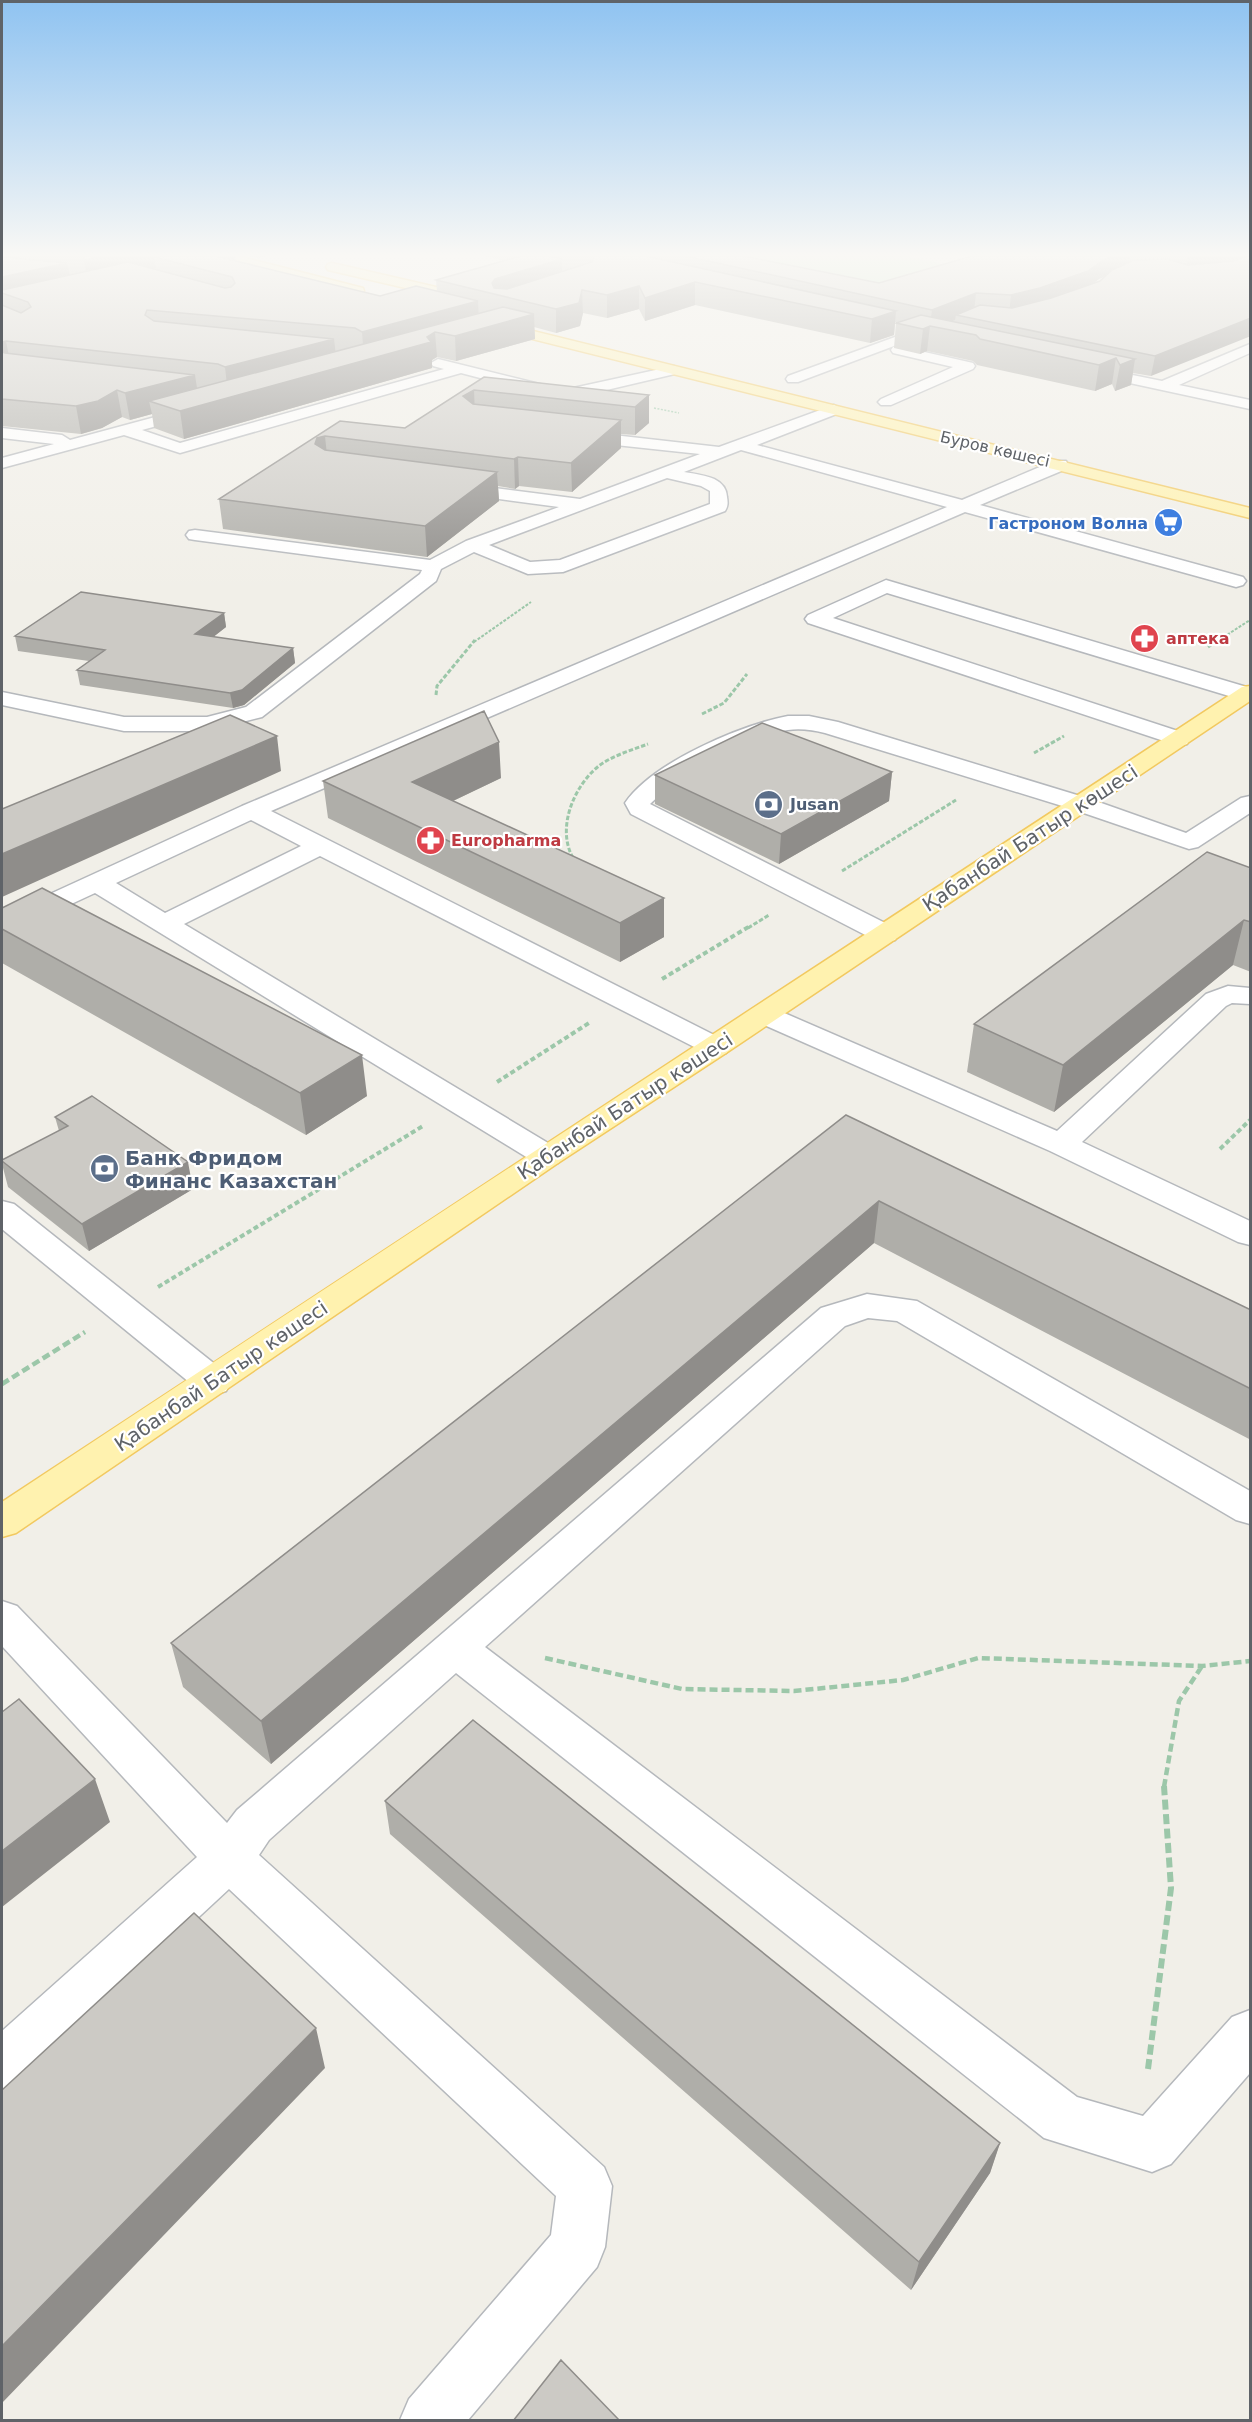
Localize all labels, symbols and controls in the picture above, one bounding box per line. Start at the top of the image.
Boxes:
street label: Буров көшесі [938,427,1052,471]
supermarket icon: Гастроном Волна [1153,507,1185,539]
place label: Гастроном Волна [988,514,1148,533]
pharmacy icon: аптека [1129,622,1161,654]
place label: аптека [1166,629,1230,648]
street label: Қабанбай Батыр көшесі [918,759,1142,917]
bank icon: Jusan [753,788,785,820]
place label: Jusan [789,795,839,814]
pharmacy icon: Europharma [414,824,446,856]
place label: Europharma [451,831,561,850]
street label: Қабанбай Батыр көшесі [513,1027,737,1185]
place label: Банк Фридом Финанс Казахстан [125,1146,337,1193]
bank icon: Банк Фридом Финанс Казахстан [88,1153,120,1185]
street label: Қабанбай Батыр көшесі [110,1296,332,1456]

